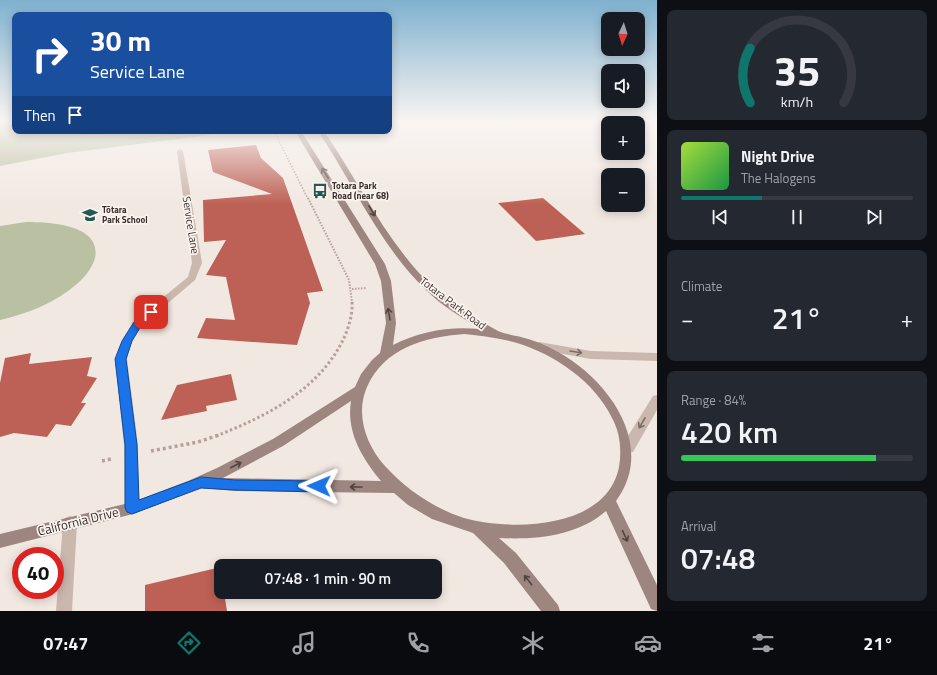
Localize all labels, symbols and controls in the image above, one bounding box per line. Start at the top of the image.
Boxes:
north arrow [601,12,645,56]
map controls [601,12,645,212]
text: 30 m [90,19,151,62]
icon: right [24,28,76,80]
text: 35 [774,39,820,102]
text: Service Lane [90,58,185,85]
button: sound [601,64,645,108]
text: km/h [781,91,813,113]
text: Then [24,104,56,127]
icon: arrive [64,104,86,126]
button: + [601,116,645,160]
text: Night Drive [741,145,814,168]
one-way arrow [320,167,328,179]
button: − [601,168,645,212]
text: The Halogens [741,168,816,188]
place label: Totara Park Road (near 68) [332,179,389,202]
bus stop icon: Totara Park Road (near 68) [311,182,329,200]
street label: Service Lane [179,195,204,255]
place label: Tōtara Park School [102,203,148,226]
one-way arrow [368,205,376,217]
school or university icon: Tōtara Park School [81,206,99,224]
icon: previous [709,206,731,228]
icon: pause [786,206,808,228]
icon: next [863,206,885,228]
street label: Totara Park Road [417,273,489,333]
text: Climate [681,276,722,296]
pin [134,295,168,329]
text: 21° [772,295,822,341]
icon: arrive [140,301,162,323]
text: − [681,302,693,336]
text: + [901,302,913,336]
one-way arrow [385,308,393,321]
one-way arrow [569,349,582,357]
text: Range · 84% [681,390,746,410]
text: 420 km [681,409,778,455]
one-way arrow [637,417,645,429]
one-way arrow [230,461,242,468]
position arrow [298,465,340,507]
one-way arrow [350,483,363,491]
street label: California Drive [35,501,121,541]
text: Arrival [681,516,716,536]
one-way arrow [622,530,629,542]
text: 07:48 [681,535,755,581]
speed limit sign: 40 [12,547,64,599]
text: 07:48 · 1 min · 90 m [265,567,391,590]
one-way arrow [524,575,532,586]
icon: directions [175,629,203,657]
icon: music [290,629,318,657]
icon: phone [404,629,432,657]
icon: climate [519,629,547,657]
icon: car [634,629,662,657]
icon: filters [749,629,777,657]
text: 07:47 [43,630,88,657]
text: 21° [863,630,894,657]

